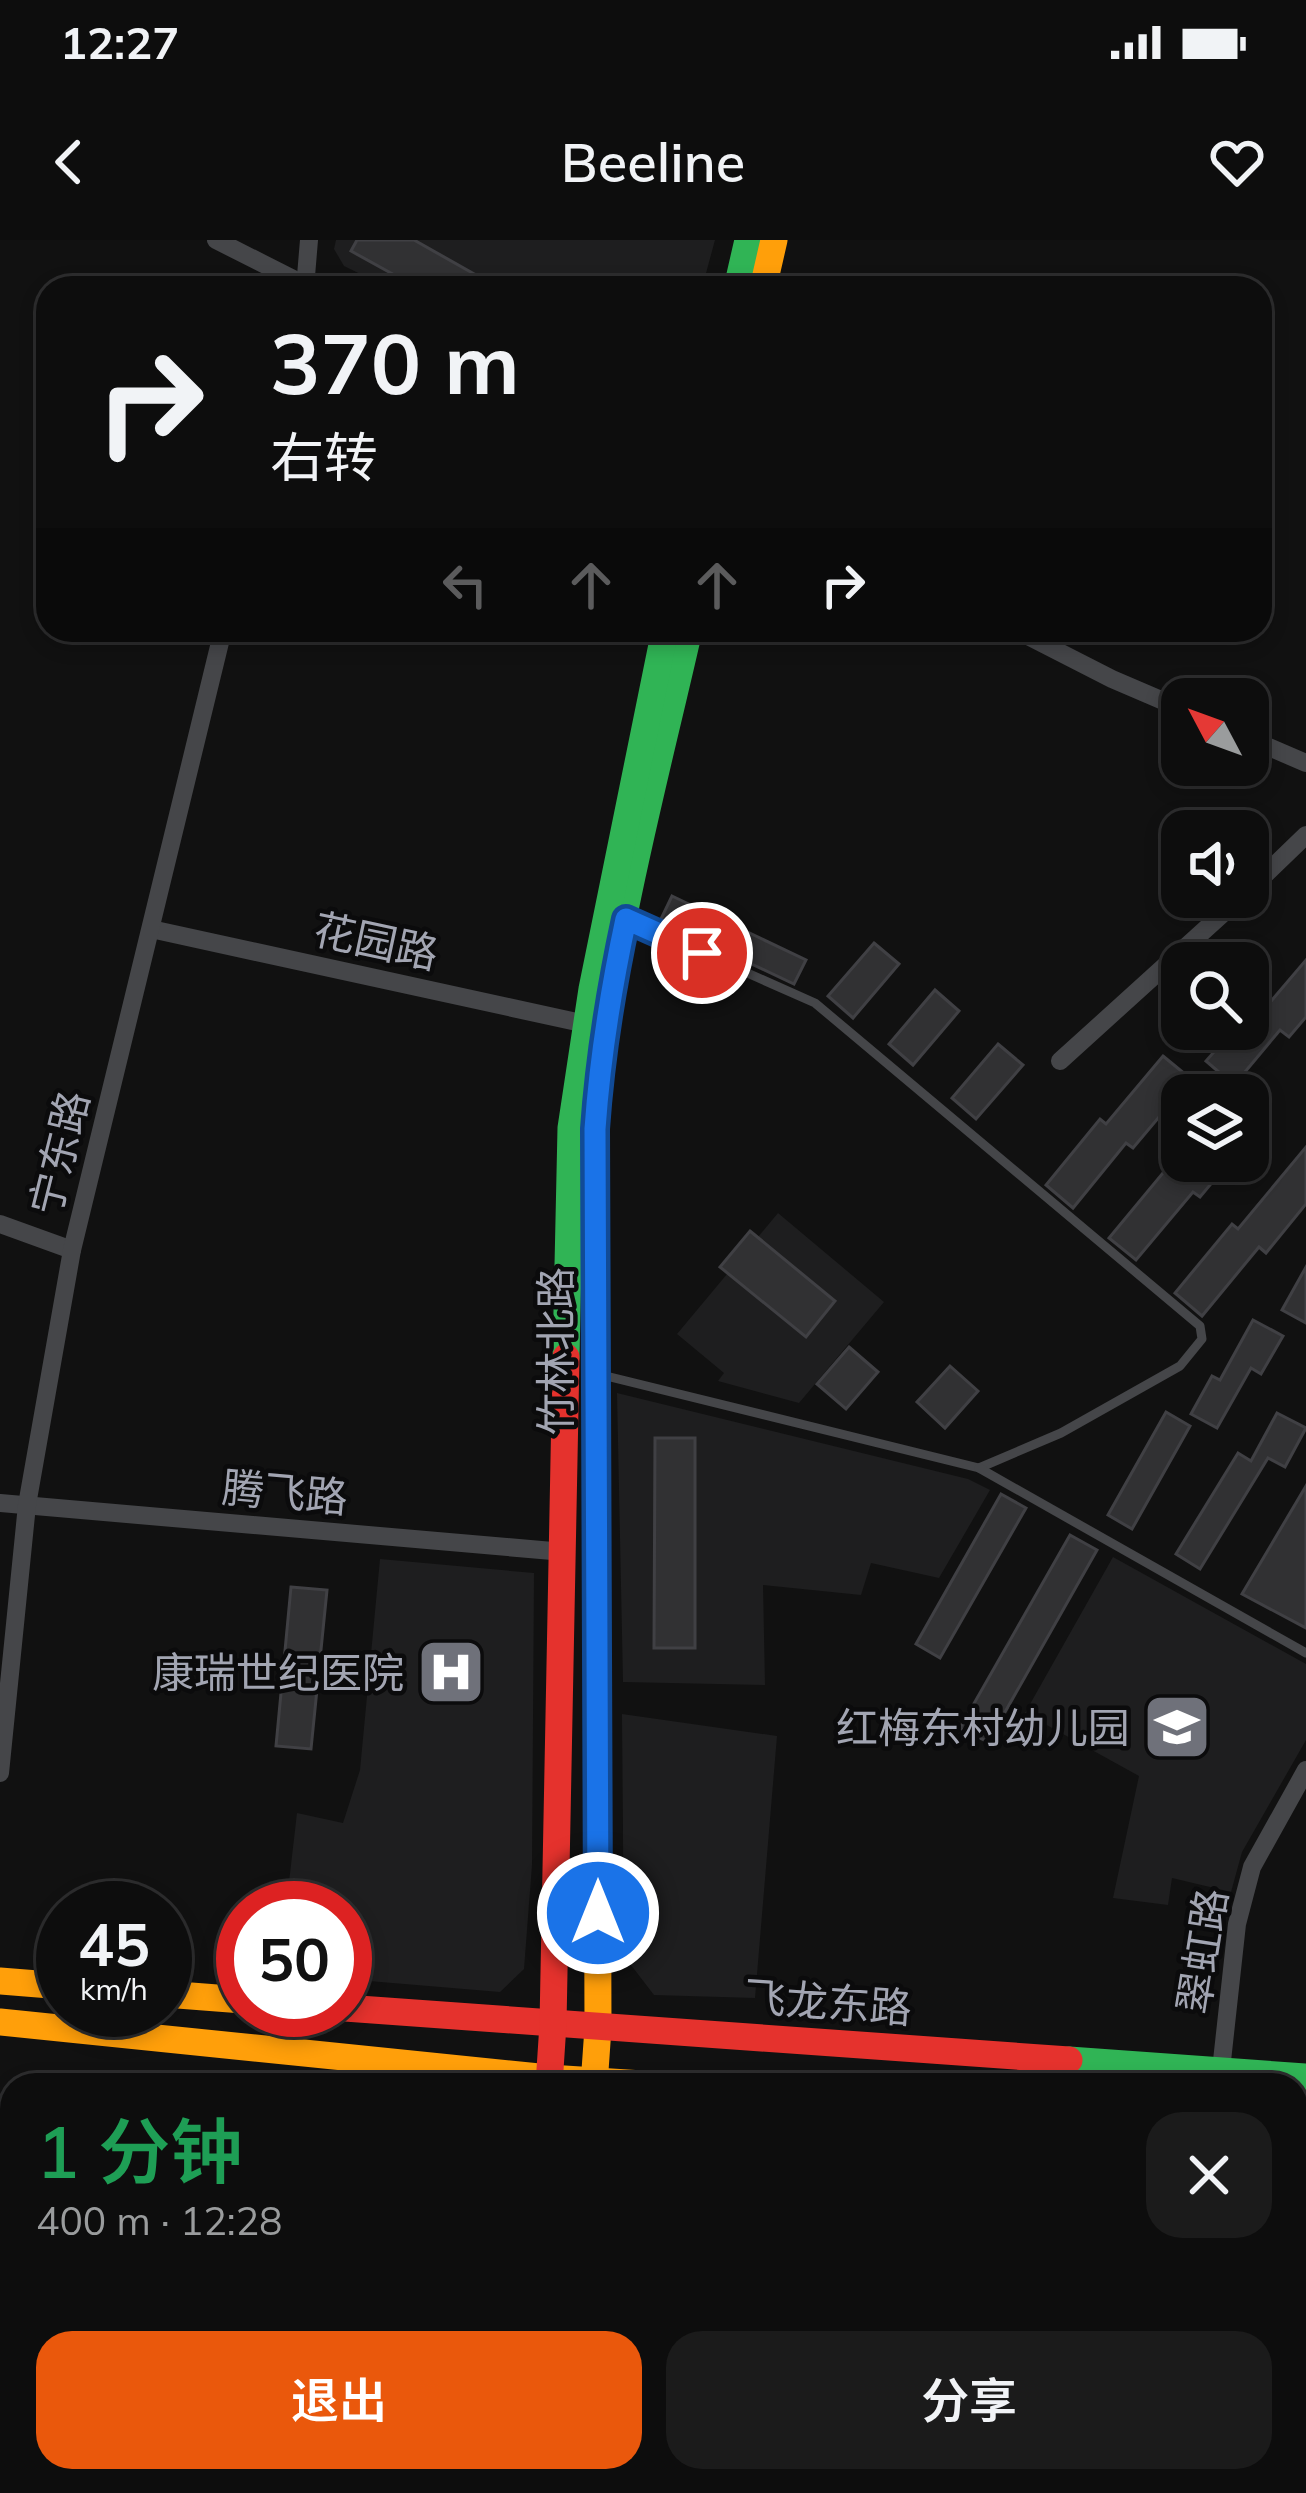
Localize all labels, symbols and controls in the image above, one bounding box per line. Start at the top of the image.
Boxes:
text: 12:27 [60,14,179,70]
text: Beeline [561,128,745,196]
icon: back [36,129,102,195]
icon: heart [1204,129,1270,195]
text: 370 m [270,310,520,415]
icon: right [72,324,228,480]
text: 右转 [270,423,378,491]
icon: left [432,552,498,618]
icon: ahead [558,552,624,618]
icon: ahead [684,552,750,618]
icon: right [810,552,876,618]
north arrow [1161,678,1269,786]
map controls [1161,678,1269,1182]
button: sound [1161,810,1269,918]
street label: 花园路 [309,902,443,980]
pin [651,902,753,1004]
icon: arrive [669,920,735,986]
button: search [1161,942,1269,1050]
button: layers [1161,1074,1269,1182]
street label: 宁东路 [18,1085,100,1221]
street label: 竹林北路 [529,1267,582,1435]
street label: 腾飞路 [220,1460,350,1524]
hospital icon: 康瑞世纪医院 [416,1637,486,1707]
place label: 康瑞世纪医院 [152,1646,404,1699]
school or university icon: 红梅东村幼儿园 [1142,1692,1212,1762]
place label: 红梅东村幼儿园 [836,1701,1130,1754]
position arrow [535,1850,661,1976]
speed limit sign: 50 [216,1881,372,2037]
street label: 翠虹路 [1166,1885,1238,2017]
text: 45 [78,1906,150,1981]
text: km/h [80,1970,148,2008]
street label: 飞龙东路 [742,1970,914,2034]
text: 1 分钟 [36,2106,242,2196]
button: close [1146,2112,1272,2238]
text: 400 m · 12:28 [36,2196,282,2245]
button: 退出 [36,2331,642,2469]
button: 分享 [666,2331,1272,2469]

